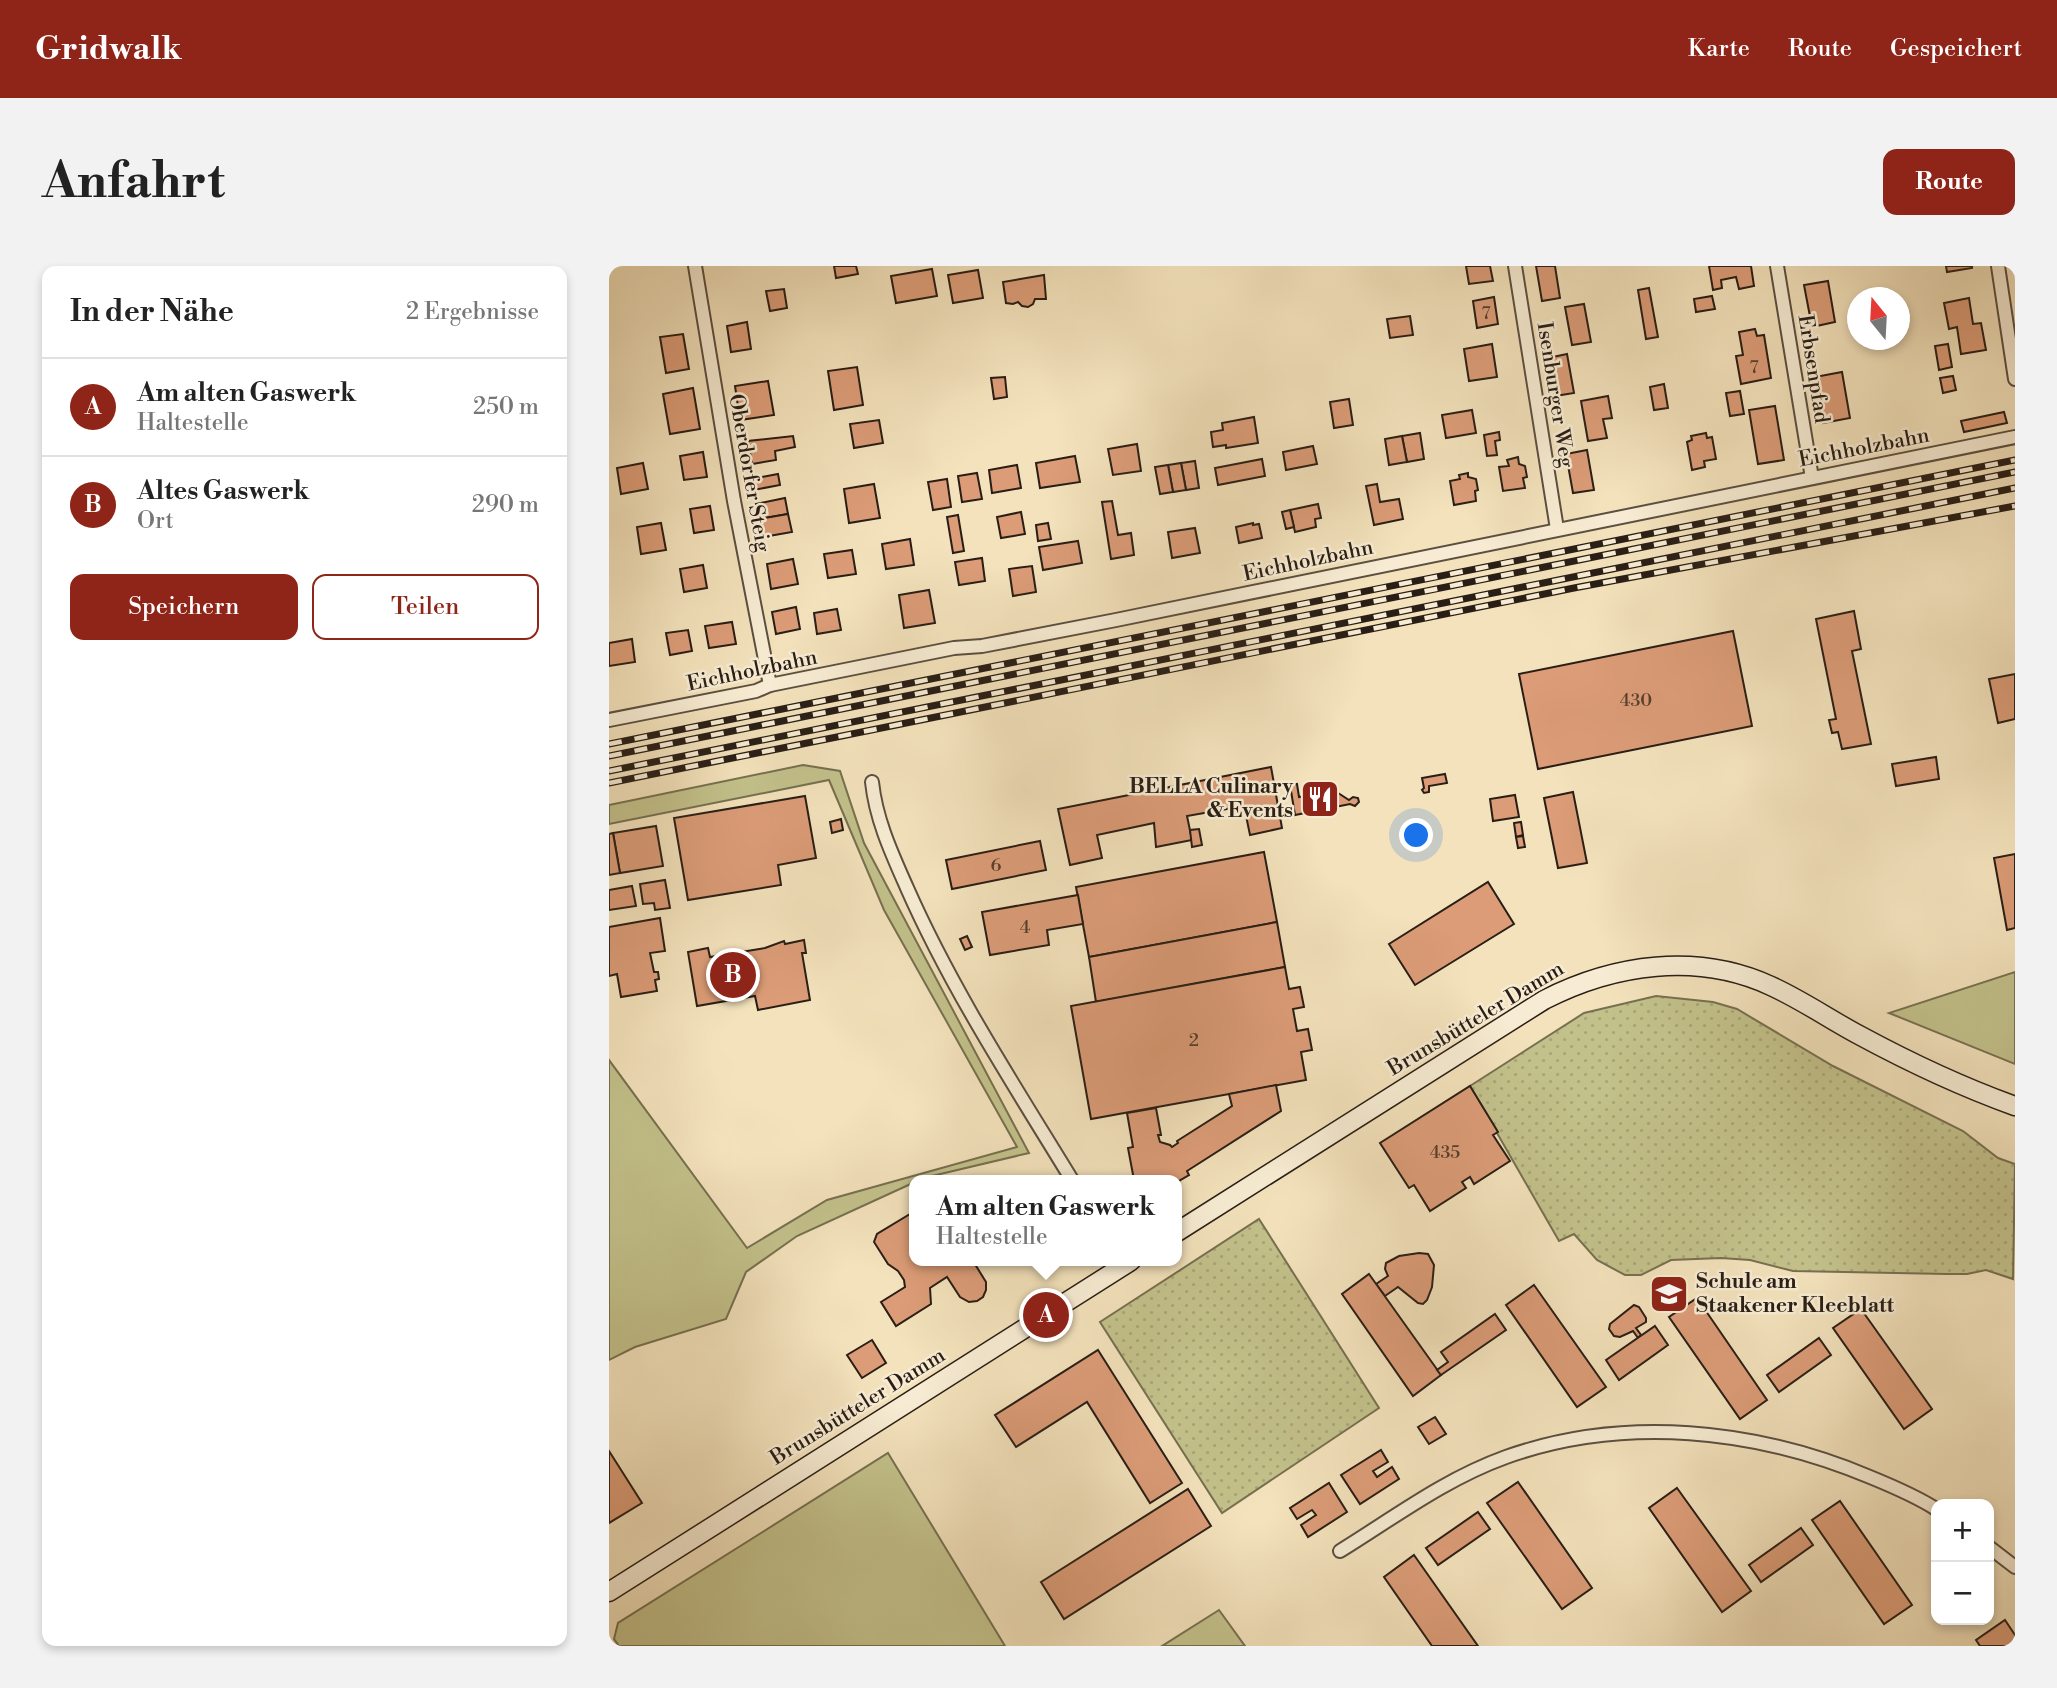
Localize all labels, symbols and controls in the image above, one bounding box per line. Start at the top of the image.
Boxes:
text: Gridwalk [35,29,182,70]
text: Karte [1688,34,1750,64]
text: Route [1788,34,1852,64]
text: Gespeichert [1890,34,2022,64]
button: Route [1883,149,2015,215]
text: Anfahrt [42,152,225,213]
north arrow [1847,287,1910,350]
text: In der Nähe [70,293,234,331]
text: 2 Ergebnisse [406,298,539,326]
house number: 7 [1481,302,1491,325]
street label: Erbsenpfad [1792,313,1834,425]
street label: Isenburger Weg [1531,320,1579,470]
house number: 7 [1749,356,1759,379]
text: Am alten Gaswerk [137,377,356,409]
street label: Oberdorfer Steig [722,392,776,554]
text: A [85,393,101,421]
text: 250 m [473,393,539,421]
text: Haltestelle [137,409,249,437]
street label: Eichholzbahn [1796,422,1932,473]
text: Altes Gaswerk [137,475,309,507]
text: B [84,491,102,519]
text: 290 m [472,491,539,519]
text: Ort [137,507,174,535]
street label: Eichholzbahn [1240,534,1376,588]
button: Speichern [70,574,298,640]
button: Teilen [312,574,539,640]
street label: Eichholzbahn [684,644,820,698]
house number: 430 [1620,689,1652,712]
place label: BELLA Culinary & Events [1129,774,1293,824]
restaurant icon: BELLA Culinary & Events [1299,778,1341,820]
your location [1399,818,1433,852]
house number: 6 [991,854,1002,877]
house number: 4 [1020,916,1031,939]
pin: B [710,949,756,1001]
street label: Brunsbütteler Damm [1382,956,1569,1083]
house number: 2 [1189,1029,1199,1052]
house number: 435 [1430,1141,1460,1164]
popup [909,1175,1182,1266]
text: Am alten Gaswerk [936,1191,1155,1223]
text: Haltestelle [936,1223,1048,1251]
place label: Schule am Staakener Kleeblatt [1696,1269,1894,1319]
school or university icon: Schule am Staakener Kleeblatt [1648,1273,1690,1315]
pin: A [1023,1289,1069,1341]
street label: Brunsbütteler Damm [765,1343,950,1472]
map controls [1931,1499,1994,1625]
button: + [1931,1499,1994,1562]
button: − [1931,1562,1994,1625]

